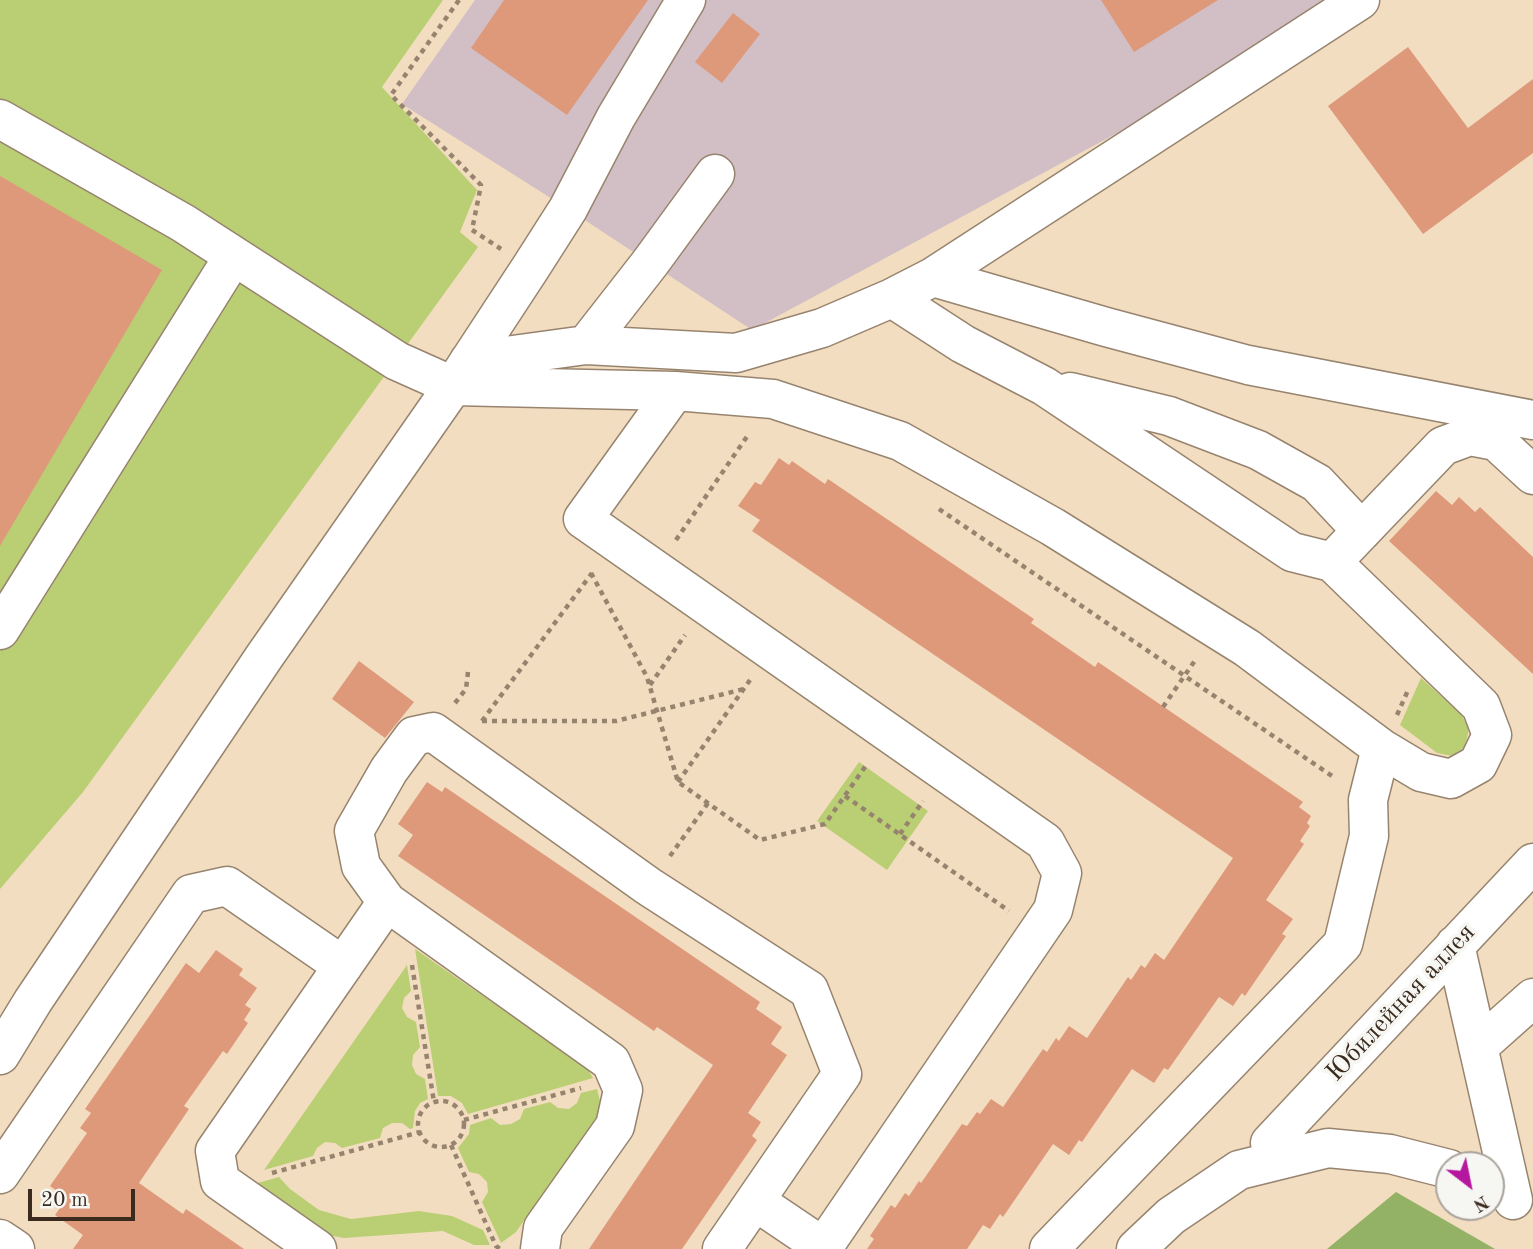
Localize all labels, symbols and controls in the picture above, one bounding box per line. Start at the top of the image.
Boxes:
street label: Юбилейная аллея [1320,918,1482,1088]
north arrow [1435,1151,1505,1221]
scale bar [32,1176,138,1220]
text: 20 m [41,1190,88,1211]
text: N [1469,1191,1492,1214]

